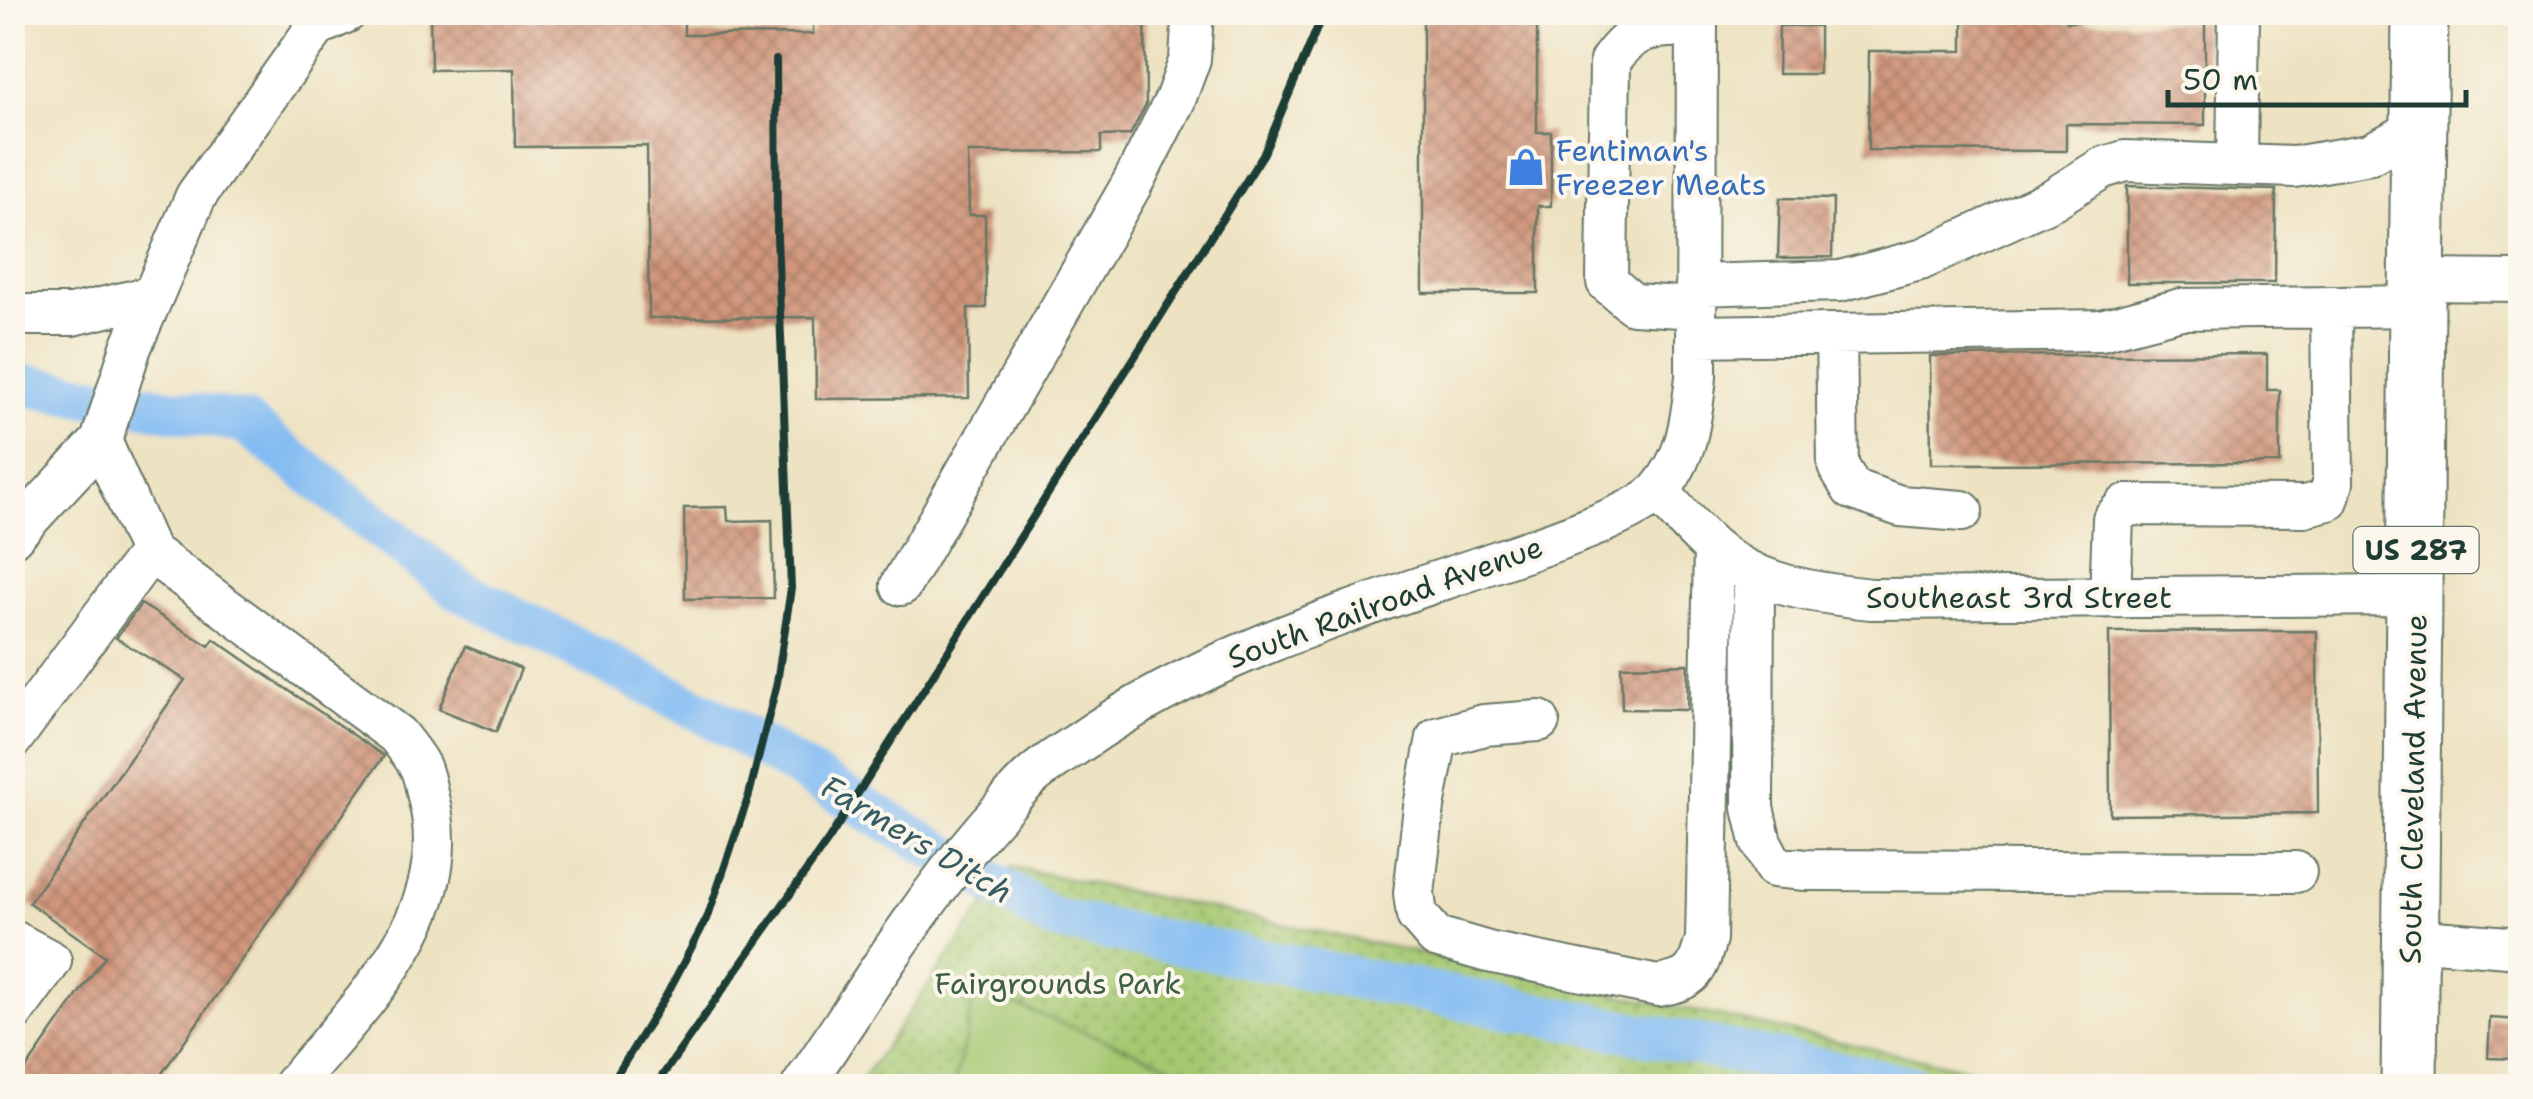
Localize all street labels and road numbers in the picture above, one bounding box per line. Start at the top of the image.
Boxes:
street label: South Railroad Avenue [1222,526,1548,678]
road number: US 287 [2354,527,2478,573]
street label: Southeast 3rd Street [1866,577,2172,618]
street label: South Cleveland Avenue [2389,614,2437,964]

